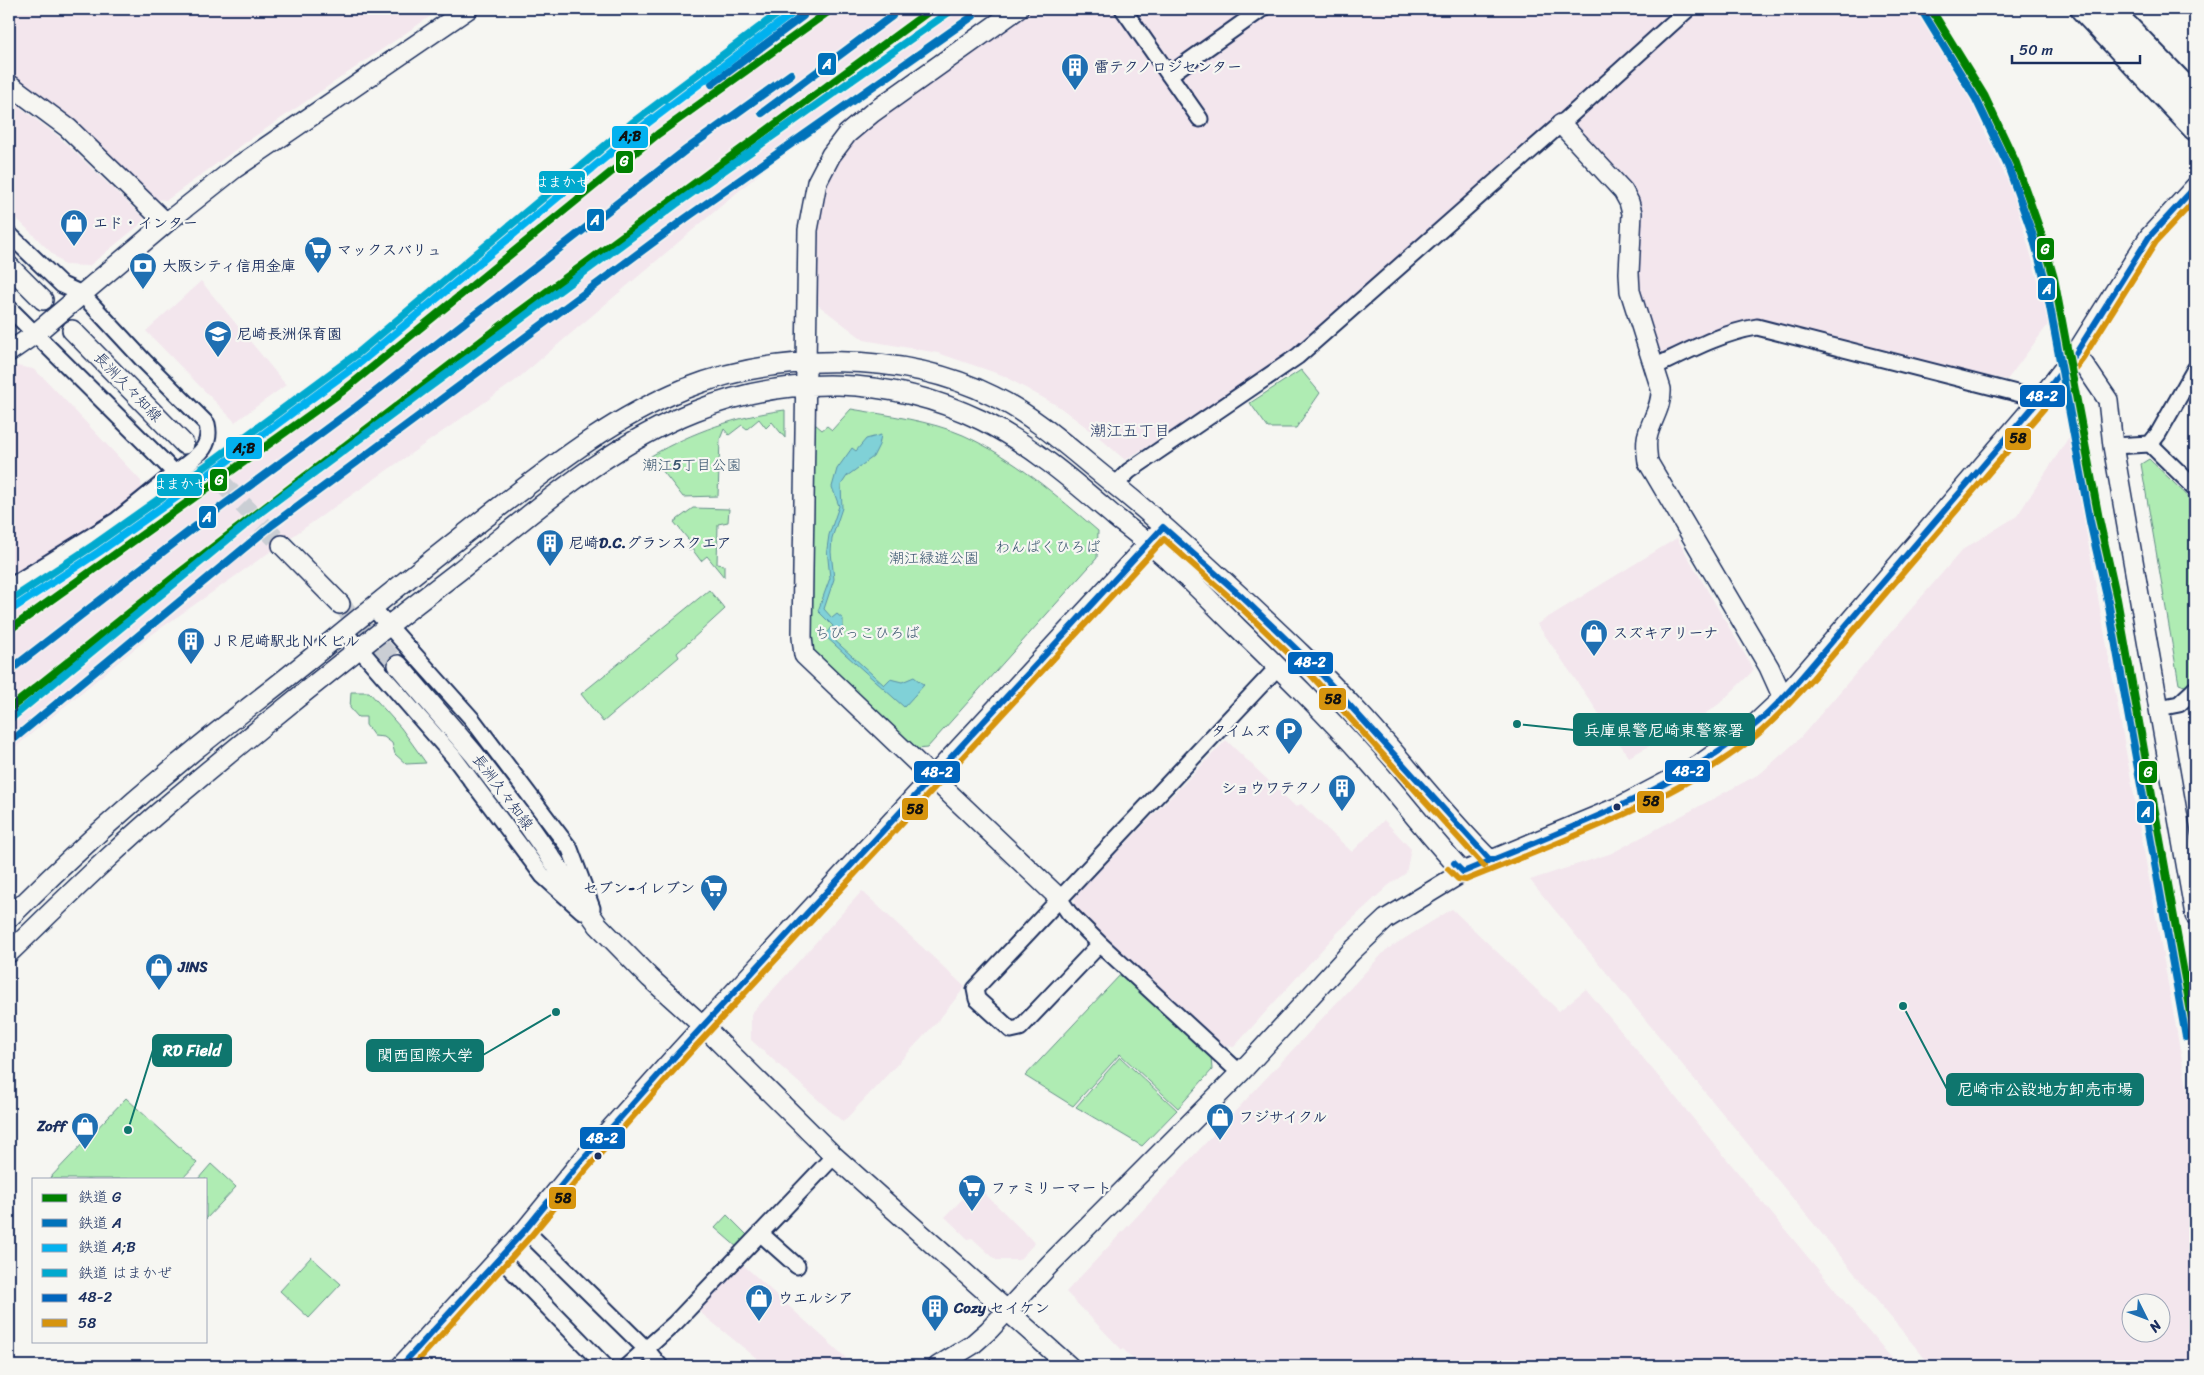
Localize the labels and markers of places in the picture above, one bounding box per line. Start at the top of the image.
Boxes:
building icon: 雷テクノロジセンター [1060,52,1090,91]
place label: 雷テクノロジセンター [1094,54,1242,80]
shop icon: エド・インター [59,208,89,247]
place label: エド・インター [93,210,198,236]
supermarket icon: マックスバリュ [303,235,333,274]
place label: マックスバリュ [337,237,442,263]
bank icon: 大阪シティ信用金庫 [128,251,158,290]
place label: 大阪シティ信用金庫 [162,253,296,279]
school or university icon: 尼崎長洲保育園 [203,319,233,358]
place label: 尼崎長洲保育園 [237,321,342,347]
building icon: 尼崎D.C.グランスクエア [535,528,565,567]
place label: 尼崎D.C.グランスクエア [569,530,731,556]
shop icon: スズキアリーナ [1579,618,1609,657]
place label: スズキアリーナ [1613,620,1719,646]
building icon: ＪＲ尼崎駅北ＮＫビル [176,626,206,665]
place label: ＪＲ尼崎駅北ＮＫビル [210,628,360,654]
callout: 兵庫県警尼崎東警察署 [1574,714,1754,745]
parking icon: タイムズ [1274,716,1304,755]
place label: タイムズ [1211,718,1270,744]
building icon: ショウワテクノ [1327,773,1357,812]
place label: ショウワテクノ [1221,775,1323,801]
unlabelled marker [1612,802,1622,812]
supermarket icon: セブン-イレブン [699,873,729,912]
place label: セブン-イレブン [583,875,695,901]
shop icon: J!NS [144,952,174,991]
place label: J!NS [177,954,209,980]
callout: RD Field [153,1035,231,1066]
callout: 関西国際大学 [367,1040,483,1071]
callout: 尼崎市公設地方卸売市場 [1947,1074,2143,1105]
shop icon: フジサイクル [1205,1102,1235,1141]
place label: フジサイクル [1239,1104,1327,1130]
shop icon: Zoff [70,1111,100,1150]
place label: Zoff [36,1113,69,1139]
unlabelled marker [593,1151,603,1161]
supermarket icon: ファミリーマート [957,1173,987,1212]
place label: ファミリーマート [991,1175,1112,1201]
shop icon: ウエルシア [744,1283,774,1322]
place label: ウエルシア [778,1285,853,1311]
building icon: Cozy セイケン [920,1293,950,1332]
place label: Cozy セイケン [953,1295,1050,1321]

